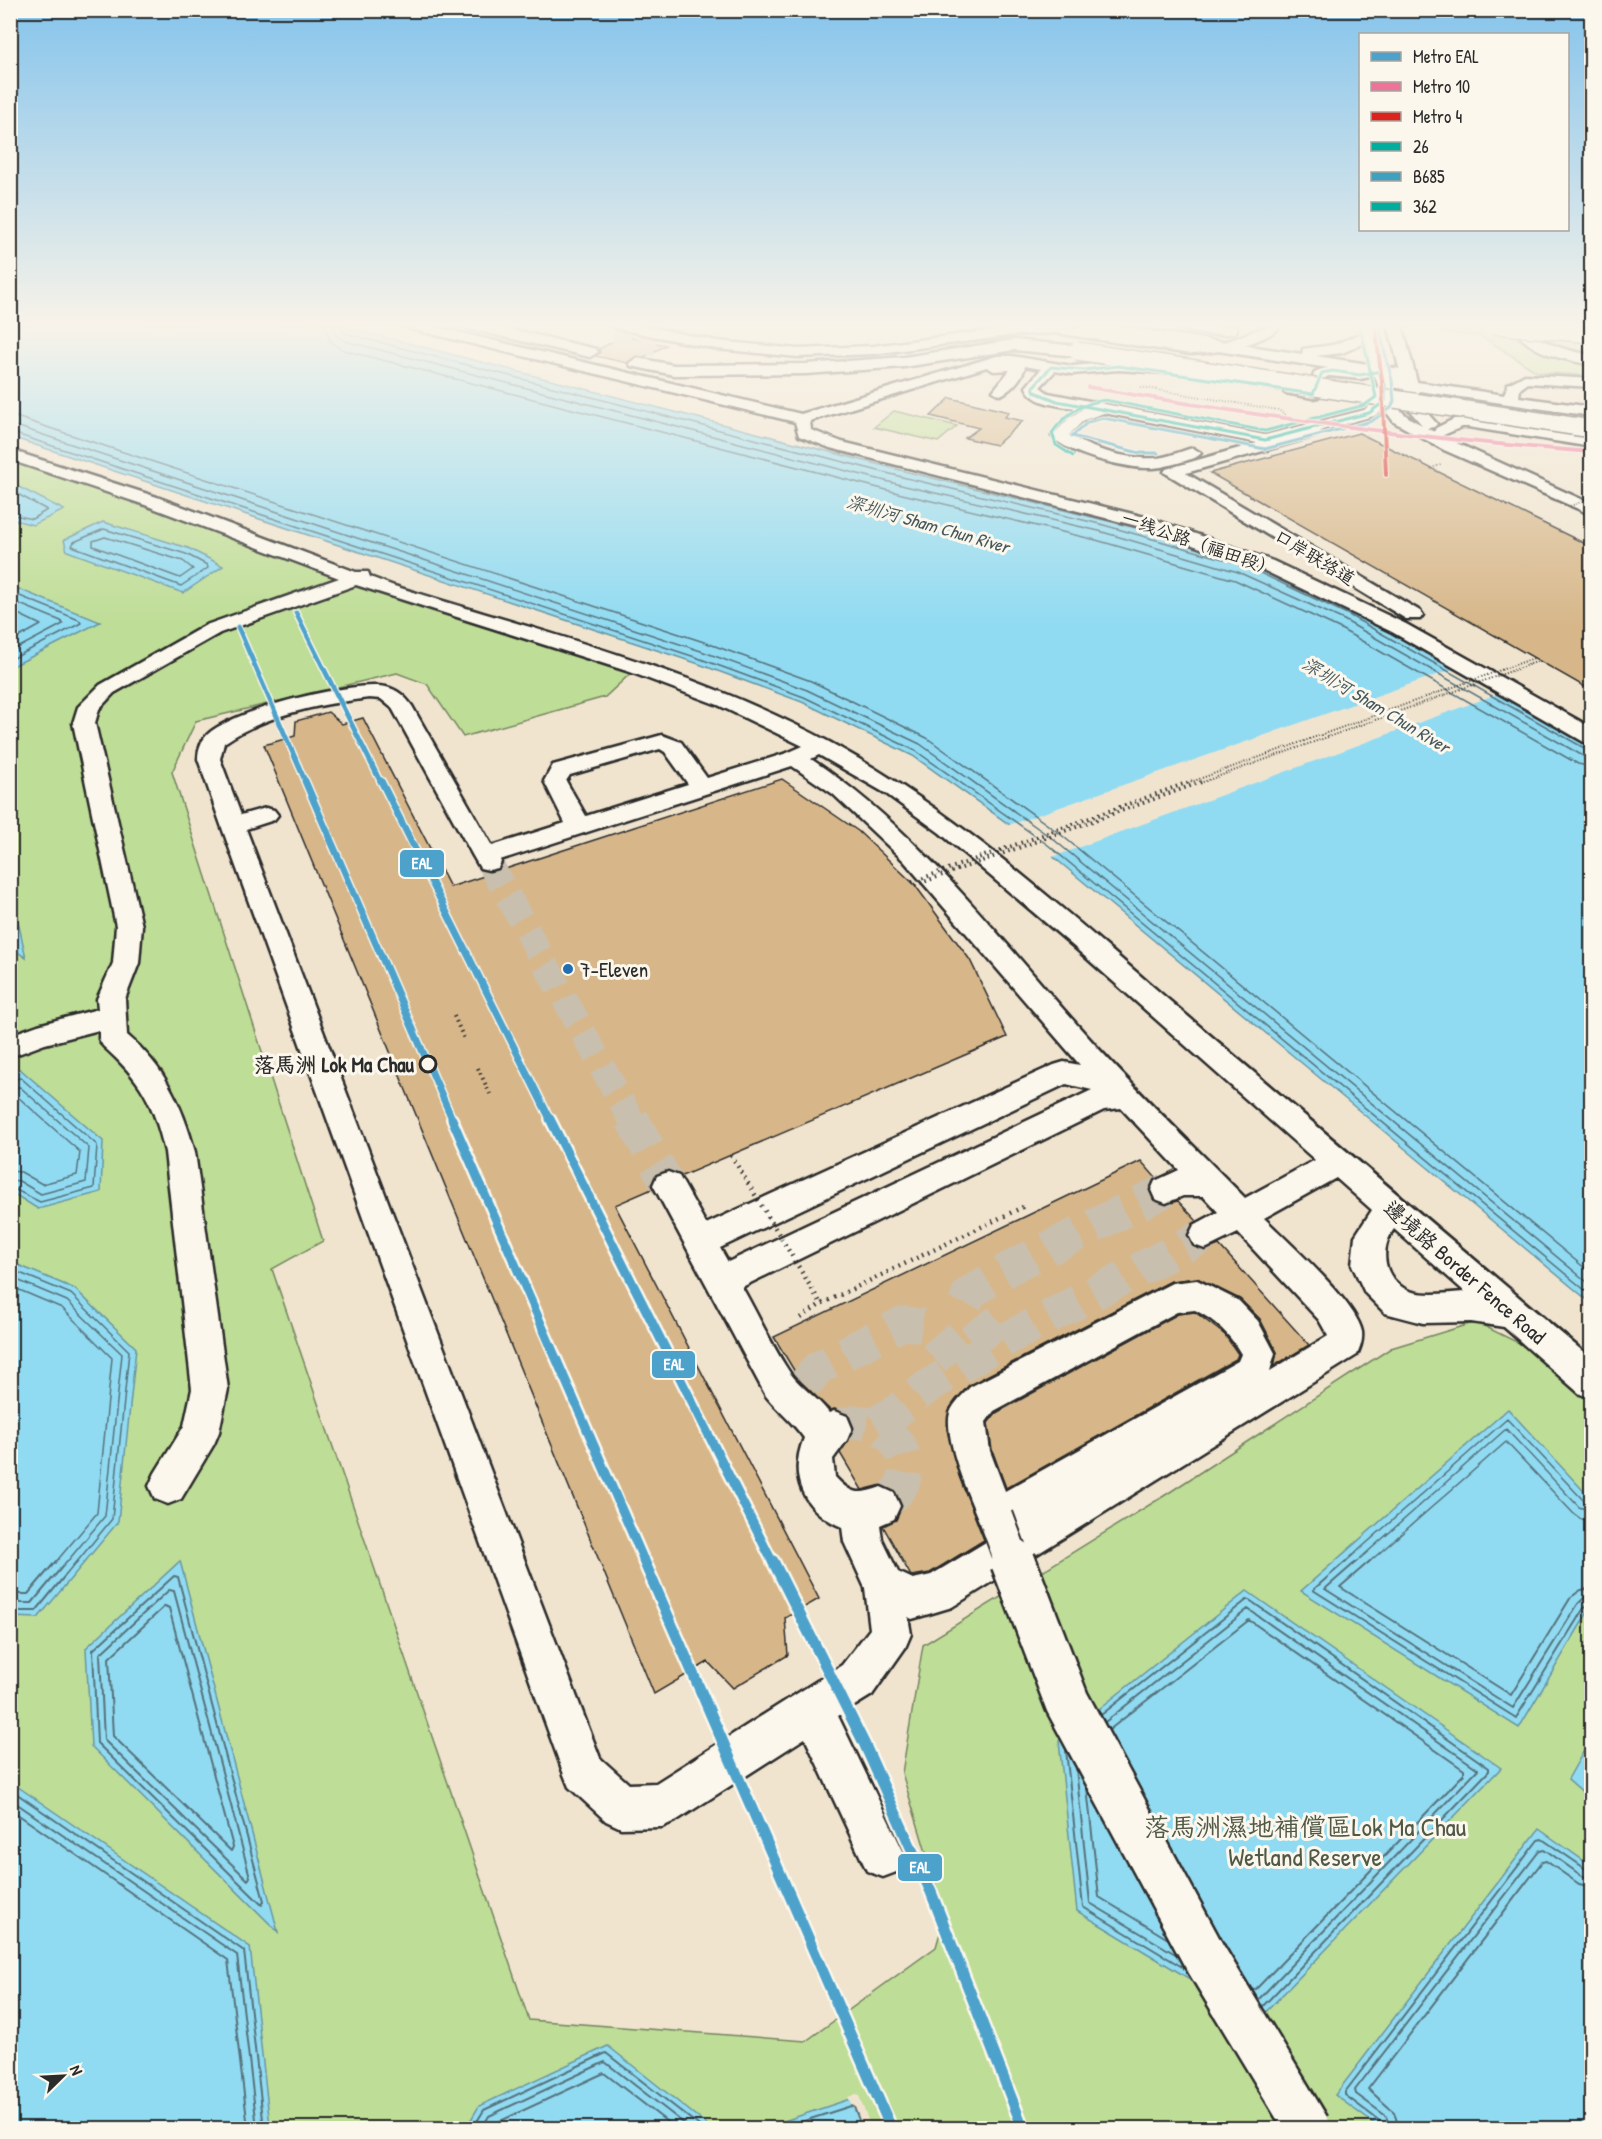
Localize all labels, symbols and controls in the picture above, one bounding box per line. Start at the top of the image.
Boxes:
legend [1359,33,1569,231]
text: Metro EAL [1413,44,1479,69]
text: Metro 10 [1413,74,1470,99]
text: Metro 4 [1413,104,1462,129]
text: 26 [1413,134,1429,159]
text: B685 [1413,164,1445,189]
text: 362 [1413,194,1437,219]
water label: 深圳河 Sham Chun River [844,489,1014,560]
street label: 一线公路（福田段） [1118,505,1280,581]
street label: 口岸联络道 [1270,523,1360,591]
water label: 深圳河 Sham Chun River [1298,651,1456,760]
line badge: EAL [399,849,445,878]
text: EAL [412,852,432,874]
place label: 7-Eleven [580,955,648,984]
marker: 7-Eleven [561,962,575,976]
place label: 落馬洲 Lok Ma Chau [254,1050,415,1079]
marker: 落馬洲 Lok Ma Chau [419,1055,437,1073]
street label: 邊境路 Border Fence Road [1378,1193,1552,1351]
line badge: EAL [651,1350,696,1379]
text: EAL [664,1353,684,1375]
park label: 落馬洲濕地補償區Lok Ma Chau Wetland Reserve [1144,1809,1466,1874]
line badge: EAL [897,1853,943,1882]
text: EAL [910,1856,930,1878]
north arrow [33,2046,93,2106]
text: N [65,2062,89,2079]

